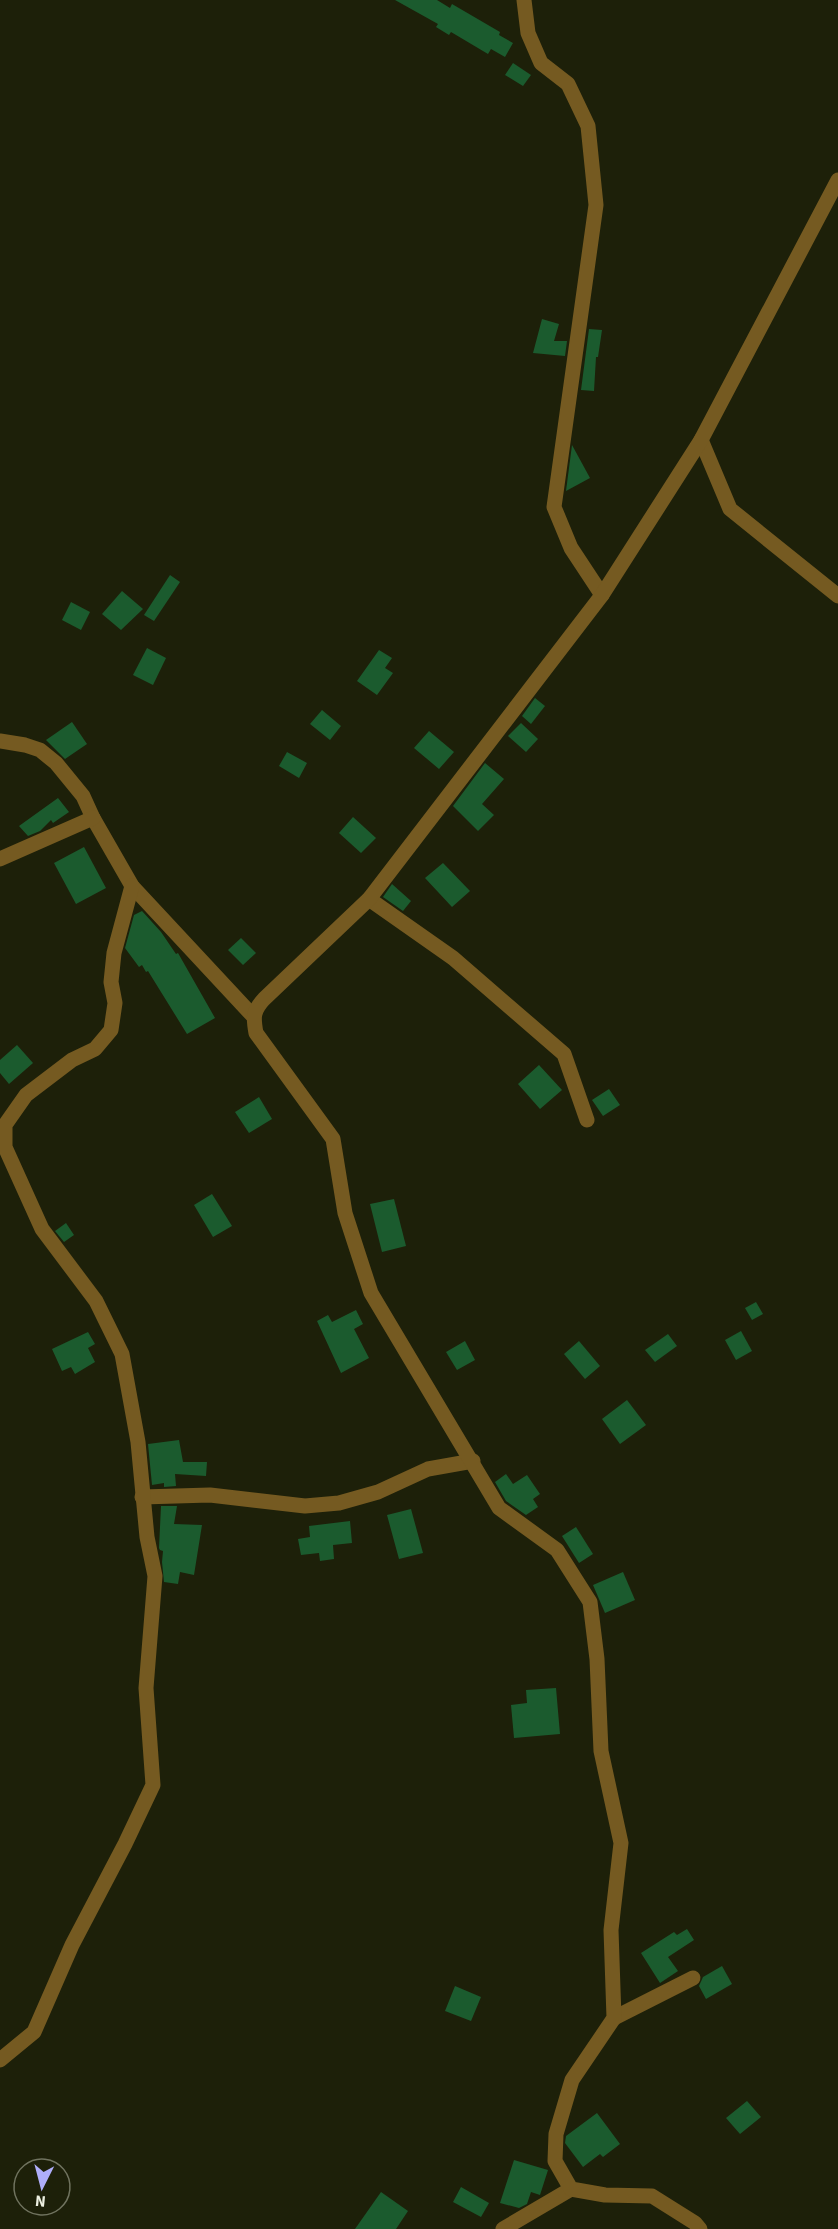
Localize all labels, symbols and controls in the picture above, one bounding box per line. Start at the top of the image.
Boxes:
north arrow [12,2157,72,2217]
text: N [34,2189,47,2212]

